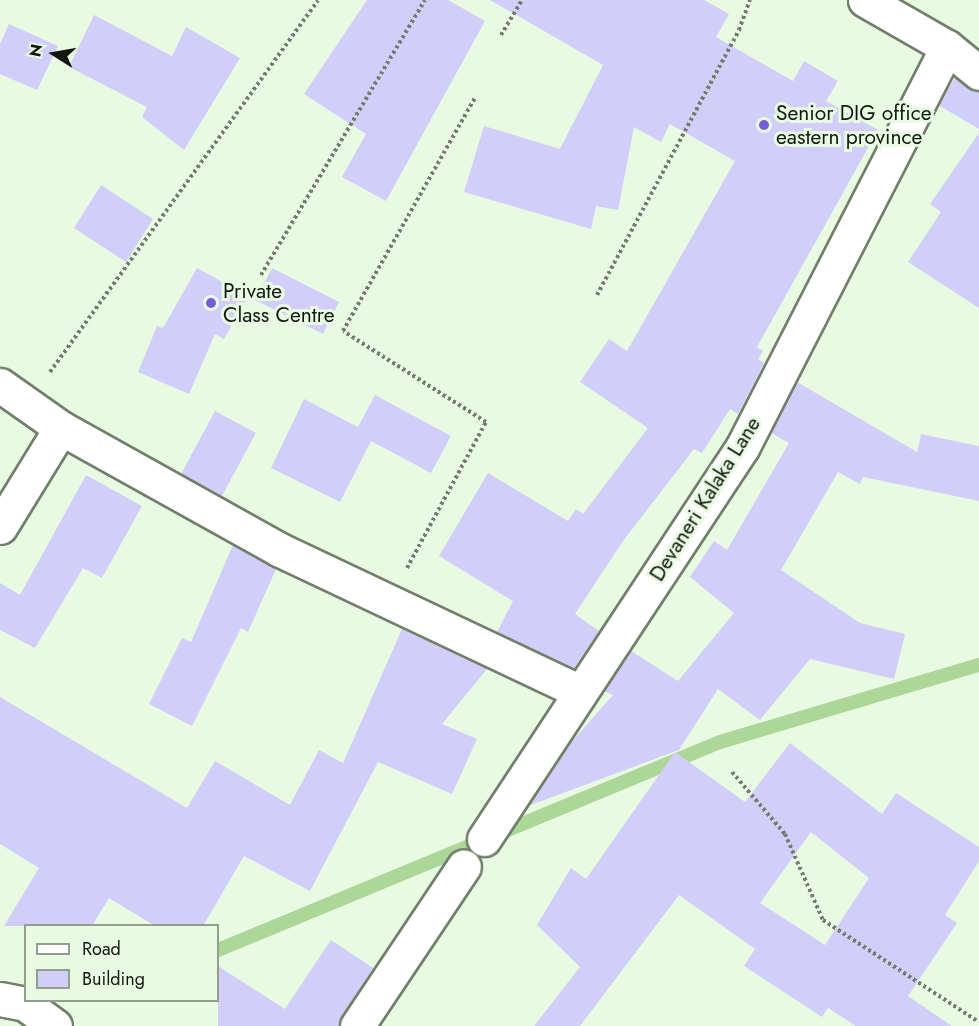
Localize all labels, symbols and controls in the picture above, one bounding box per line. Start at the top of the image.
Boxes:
north arrow [24,24,84,84]
text: N [23,42,48,59]
place label: Senior DIG office eastern province [776,100,932,150]
marker: Senior DIG office eastern province [757,118,771,132]
place label: Private Class Centre [223,278,335,328]
marker: Private Class Centre [204,296,218,310]
street label: Devaneri Kalaka Lane [644,412,766,586]
legend [24,924,219,1002]
text: Road [82,936,121,962]
text: Building [82,966,145,992]

